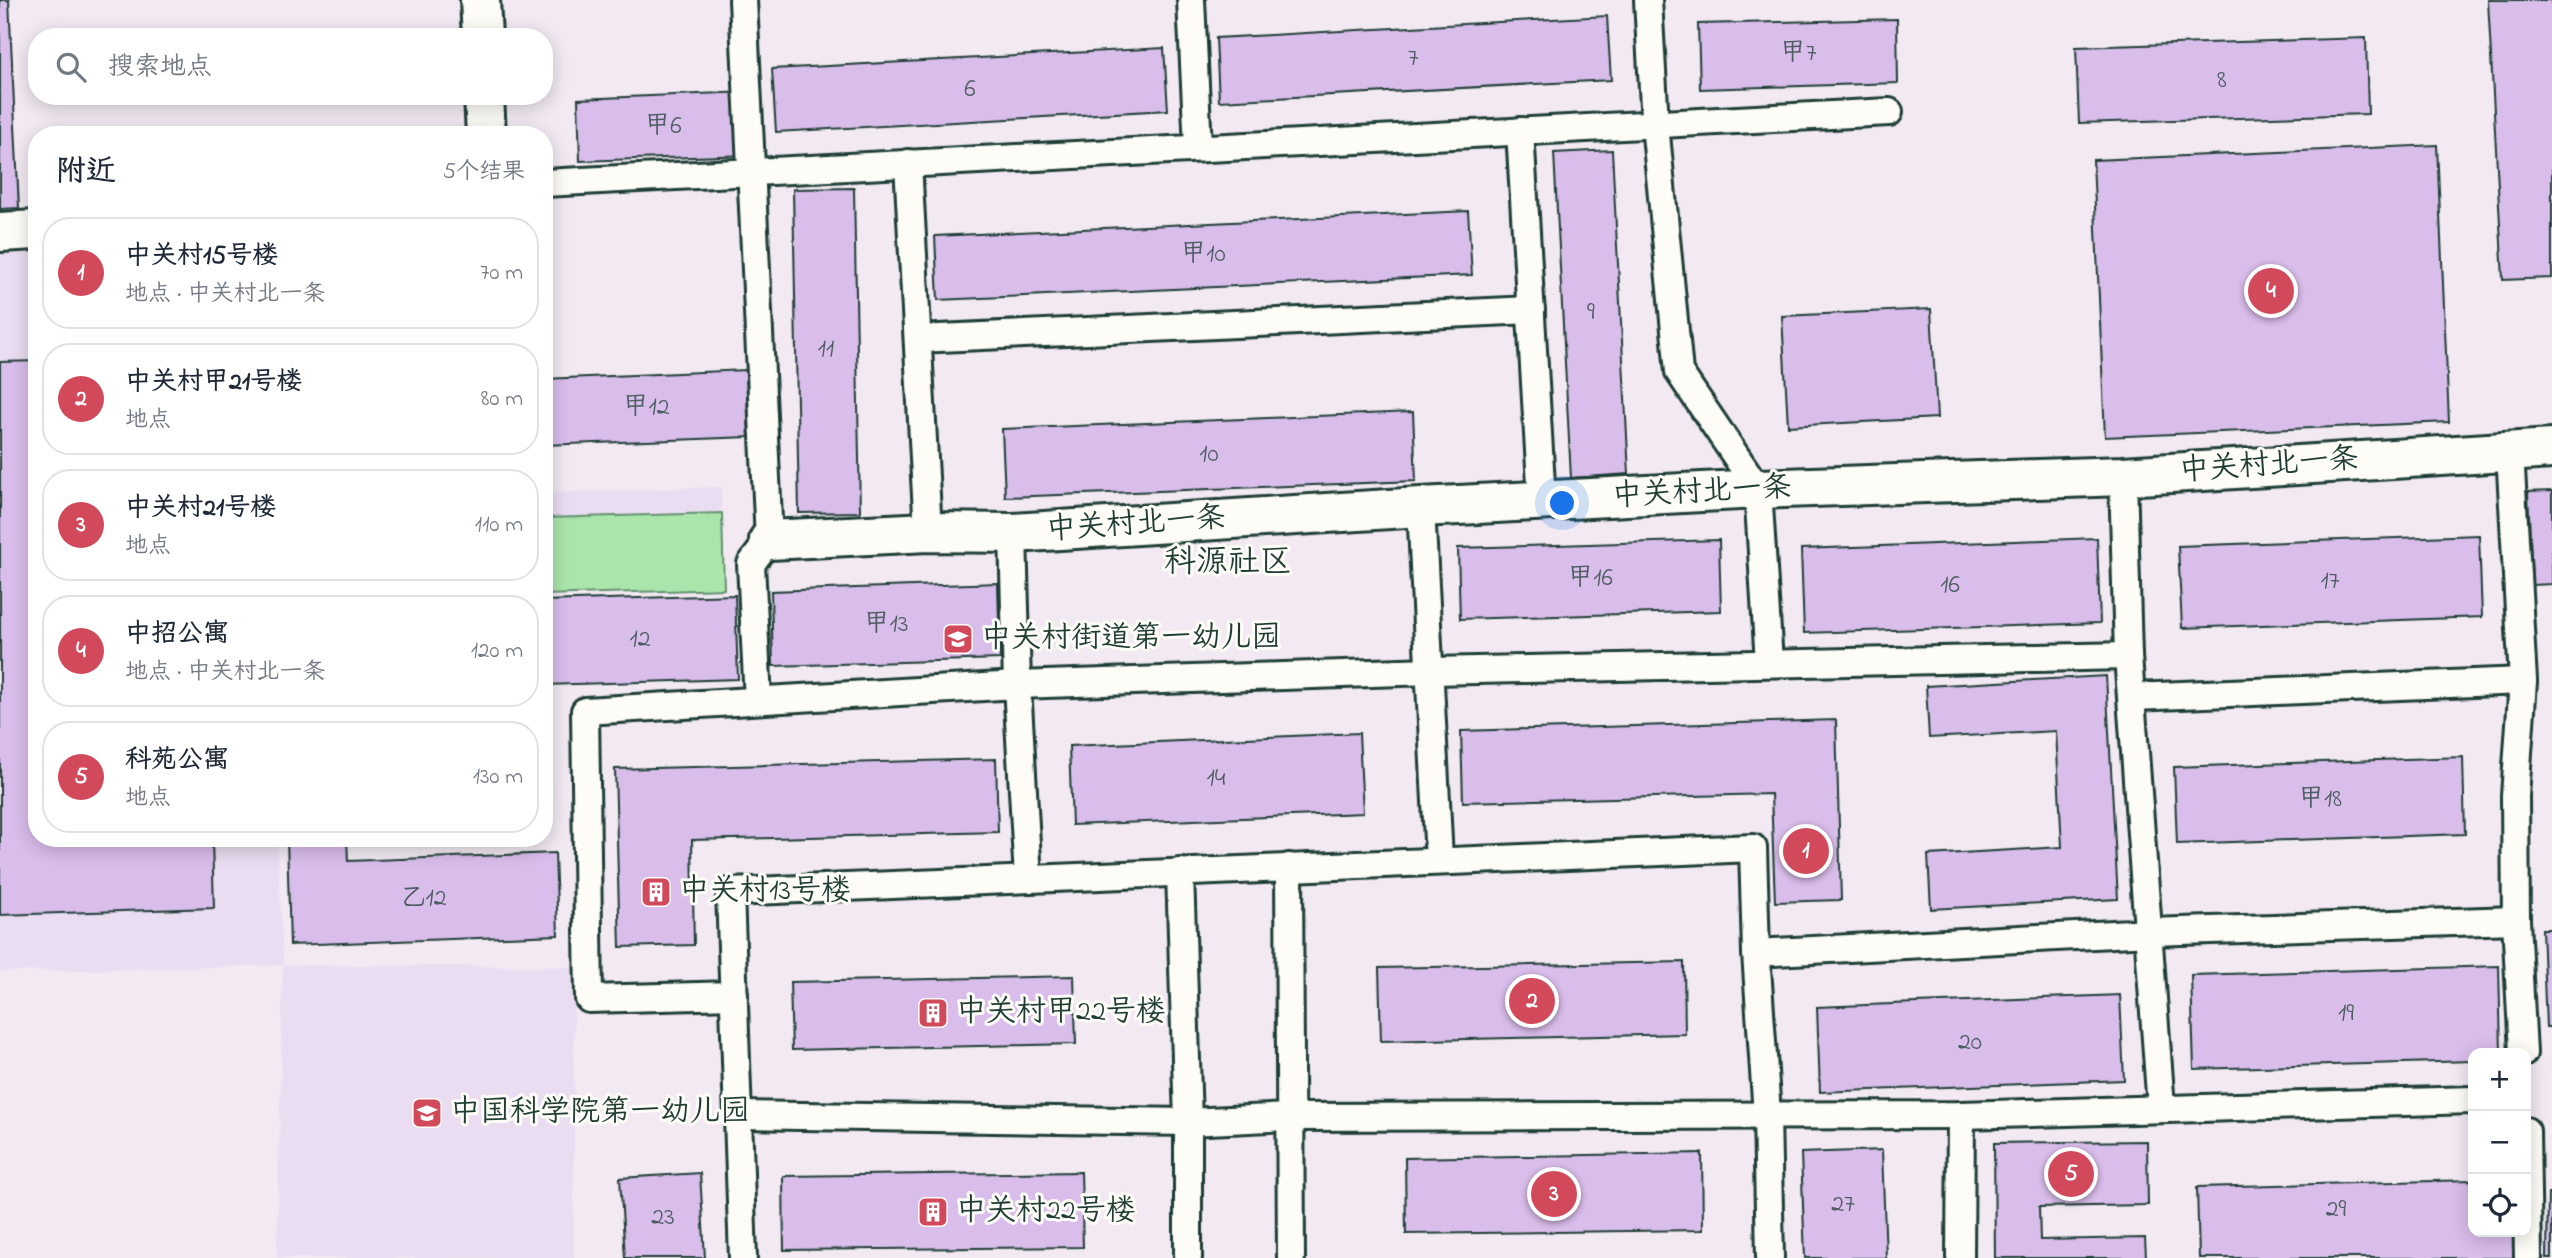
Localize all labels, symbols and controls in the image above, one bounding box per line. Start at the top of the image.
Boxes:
search box [28,28,553,105]
house number: 甲7 [1780,35,1817,73]
house number: 7 [1408,40,1419,78]
icon: search [52,48,90,86]
text: 搜索地点 [108,49,212,87]
house number: 8 [2217,62,2227,100]
house number: 6 [964,71,976,109]
house number: 甲6 [644,108,682,146]
text: 附近 [56,151,116,195]
text: 5个结果 [443,156,525,189]
house number: 甲10 [1180,236,1226,274]
text: 中关村15号楼 [125,238,278,276]
text: 1 [77,257,85,290]
text: 70 m [480,257,523,290]
pin: 4 [2248,265,2294,317]
text: 地点 · 中关村北一条 [125,278,325,311]
house number: 9 [1587,294,1595,332]
house number: 11 [818,331,834,369]
text: 中关村甲21号楼 [125,364,302,402]
text: 2 [75,383,87,416]
text: 80 m [481,383,523,416]
house number: 甲12 [622,389,670,427]
text: 地点 [125,404,171,437]
house number: 10 [1199,436,1219,474]
street label: 中关村北一条 [2178,438,2360,494]
street label: 中关村北一条 [1611,466,1793,520]
your location [1545,486,1579,520]
text: 中关村21号楼 [125,490,276,528]
street label: 中关村北一条 [1045,497,1227,553]
text: 3 [76,509,86,542]
text: 110 m [475,509,523,542]
text: 地点 [125,530,171,563]
district label: 科源社区 [1164,540,1292,587]
house number: 甲16 [1567,560,1613,598]
house number: 17 [2321,563,2340,601]
house number: 16 [1940,567,1960,605]
house number: 甲13 [863,606,909,644]
text: 中招公寓 [125,616,229,654]
place label: 中关村街道第一幼儿园 [981,617,1281,661]
house number: 12 [629,621,651,659]
school or university icon: 中关村街道第一幼儿园 [941,622,975,656]
text: 4 [76,635,86,668]
text: 120 m [471,635,523,668]
text: 地点 · 中关村北一条 [125,656,325,689]
text: 科苑公寓 [125,742,229,780]
house number: 14 [1207,760,1226,798]
text: 5 [74,761,88,794]
text: 130 m [473,761,523,794]
house number: 甲18 [2298,781,2342,819]
text: 地点 [125,782,171,815]
pin: 1 [1783,825,1829,877]
place label: 中关村13号楼 [679,870,851,914]
building icon: 中关村13号楼 [639,875,673,909]
house number: 乙12 [399,880,447,918]
pin: 2 [1509,975,1555,1027]
place label: 中关村甲22号楼 [956,991,1166,1035]
house number: 19 [2338,995,2354,1033]
building icon: 中关村甲22号楼 [916,996,950,1030]
house number: 20 [1958,1024,1982,1062]
map controls [2468,1048,2531,1237]
button: + [2468,1048,2531,1111]
place label: 中国科学院第一幼儿园 [450,1091,750,1135]
school or university icon: 中国科学院第一幼儿园 [410,1096,444,1130]
button: − [2468,1111,2531,1174]
pin: 5 [2048,1148,2094,1200]
pin: 3 [1531,1168,1577,1220]
button: locate [2468,1174,2531,1237]
house number: 27 [1831,1186,1855,1224]
place label: 中关村22号楼 [956,1190,1136,1234]
house number: 29 [2326,1191,2347,1229]
building icon: 中关村22号楼 [916,1195,950,1229]
house number: 23 [651,1199,675,1237]

